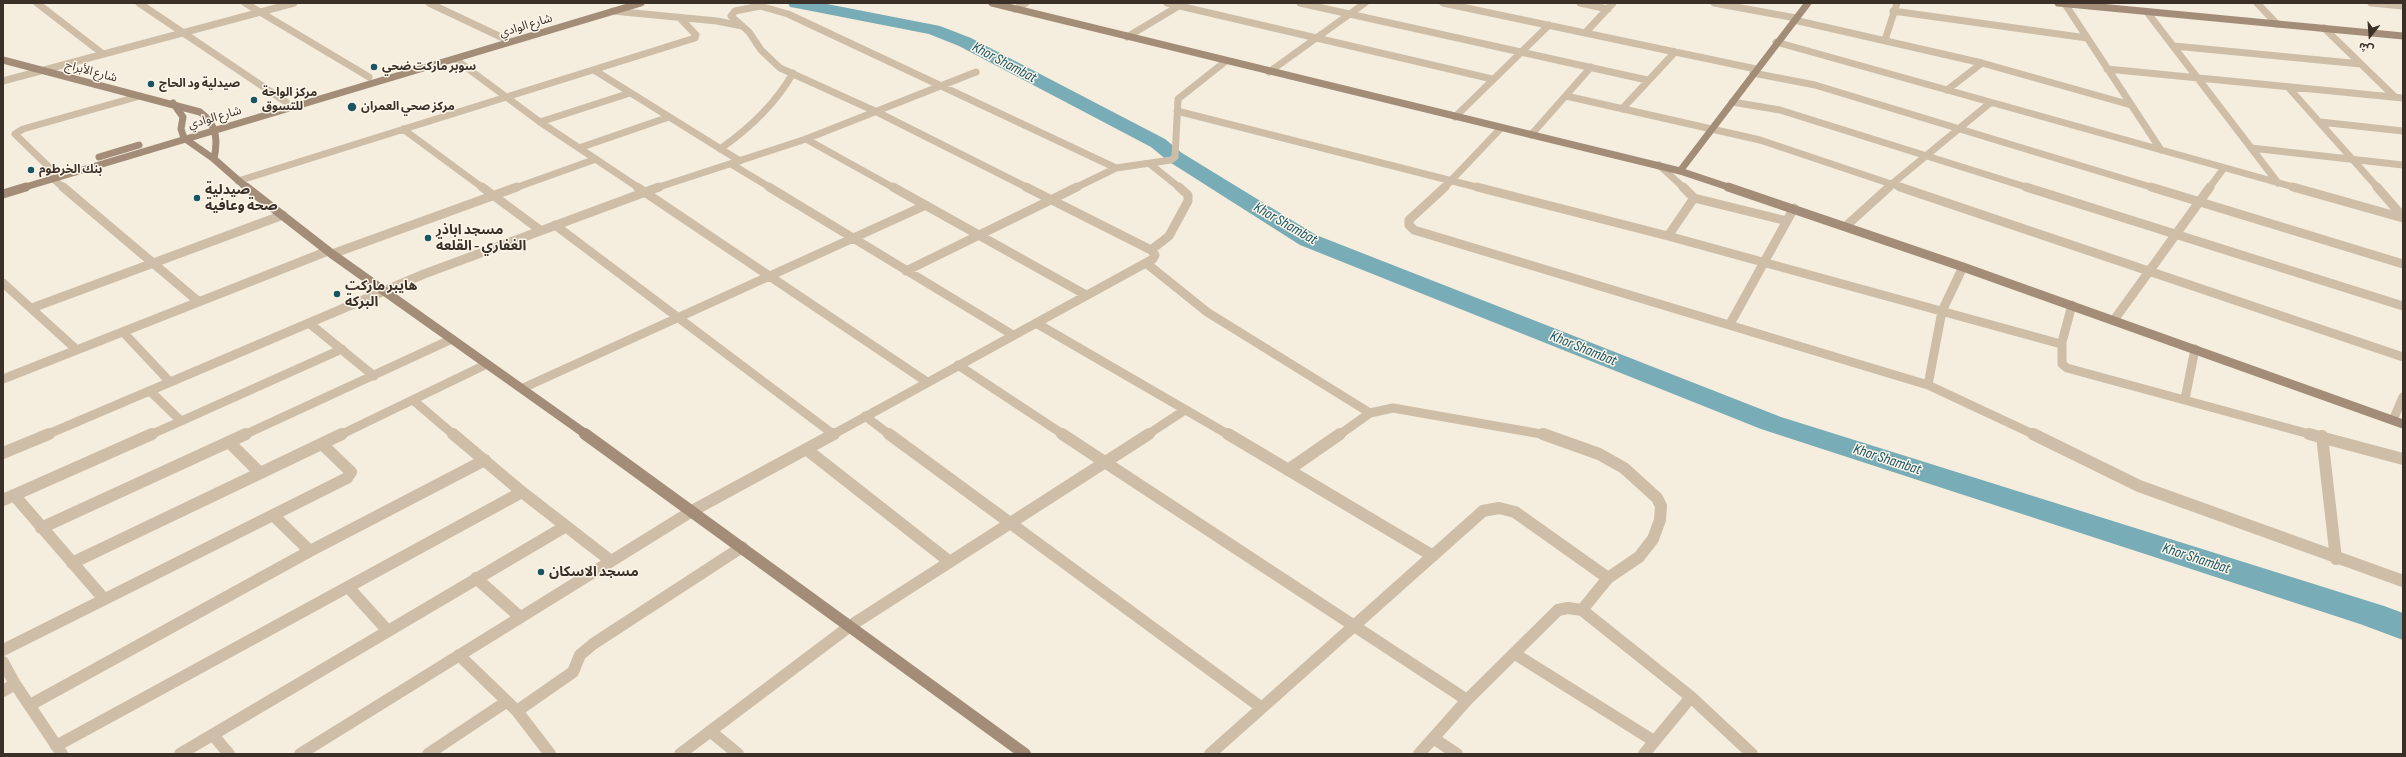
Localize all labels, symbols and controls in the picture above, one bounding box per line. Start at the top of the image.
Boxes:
street label: شارع الوادي [498,11,554,41]
north arrow [2350,16,2390,56]
water label: Khor Shambat [969,39,1039,87]
text: ش [2357,40,2375,56]
street label: شارع الأبراج [63,58,119,86]
place label: سوبر ماركت ضحي [382,60,476,74]
marker: سوبر ماركت ضحي [369,62,379,72]
place label: صيدلية ود الحاج [159,77,240,91]
marker: صيدلية ود الحاج [146,79,156,89]
place label: مركز الواحة للتسوق [262,86,317,114]
marker: مركز الواحة للتسوق [249,95,259,105]
place label: مركز صحي العمران [361,100,455,114]
marker: مركز صحي العمران [346,101,358,113]
street label: شارع الوادي [187,104,243,132]
place label: بنك الخرطوم [39,163,102,177]
marker: بنك الخرطوم [26,165,36,175]
place label: صيدلية صحة وعافية [205,182,278,214]
marker: صيدلية صحة وعافية [192,193,202,203]
water label: Khor Shambat [1250,199,1320,249]
place label: مسجد اباذر الغفاري - القلعة [436,222,526,254]
marker: مسجد اباذر الغفاري - القلعة [423,233,433,243]
place label: هايبر ماركت البركة [345,278,417,310]
marker: هايبر ماركت البركة [332,289,342,299]
water label: Khor Shambat [1547,327,1619,371]
water label: Khor Shambat [1851,441,1923,479]
water label: Khor Shambat [2160,540,2232,578]
place label: مسجد الاسكان [549,564,639,580]
marker: مسجد الاسكان [536,567,546,577]

